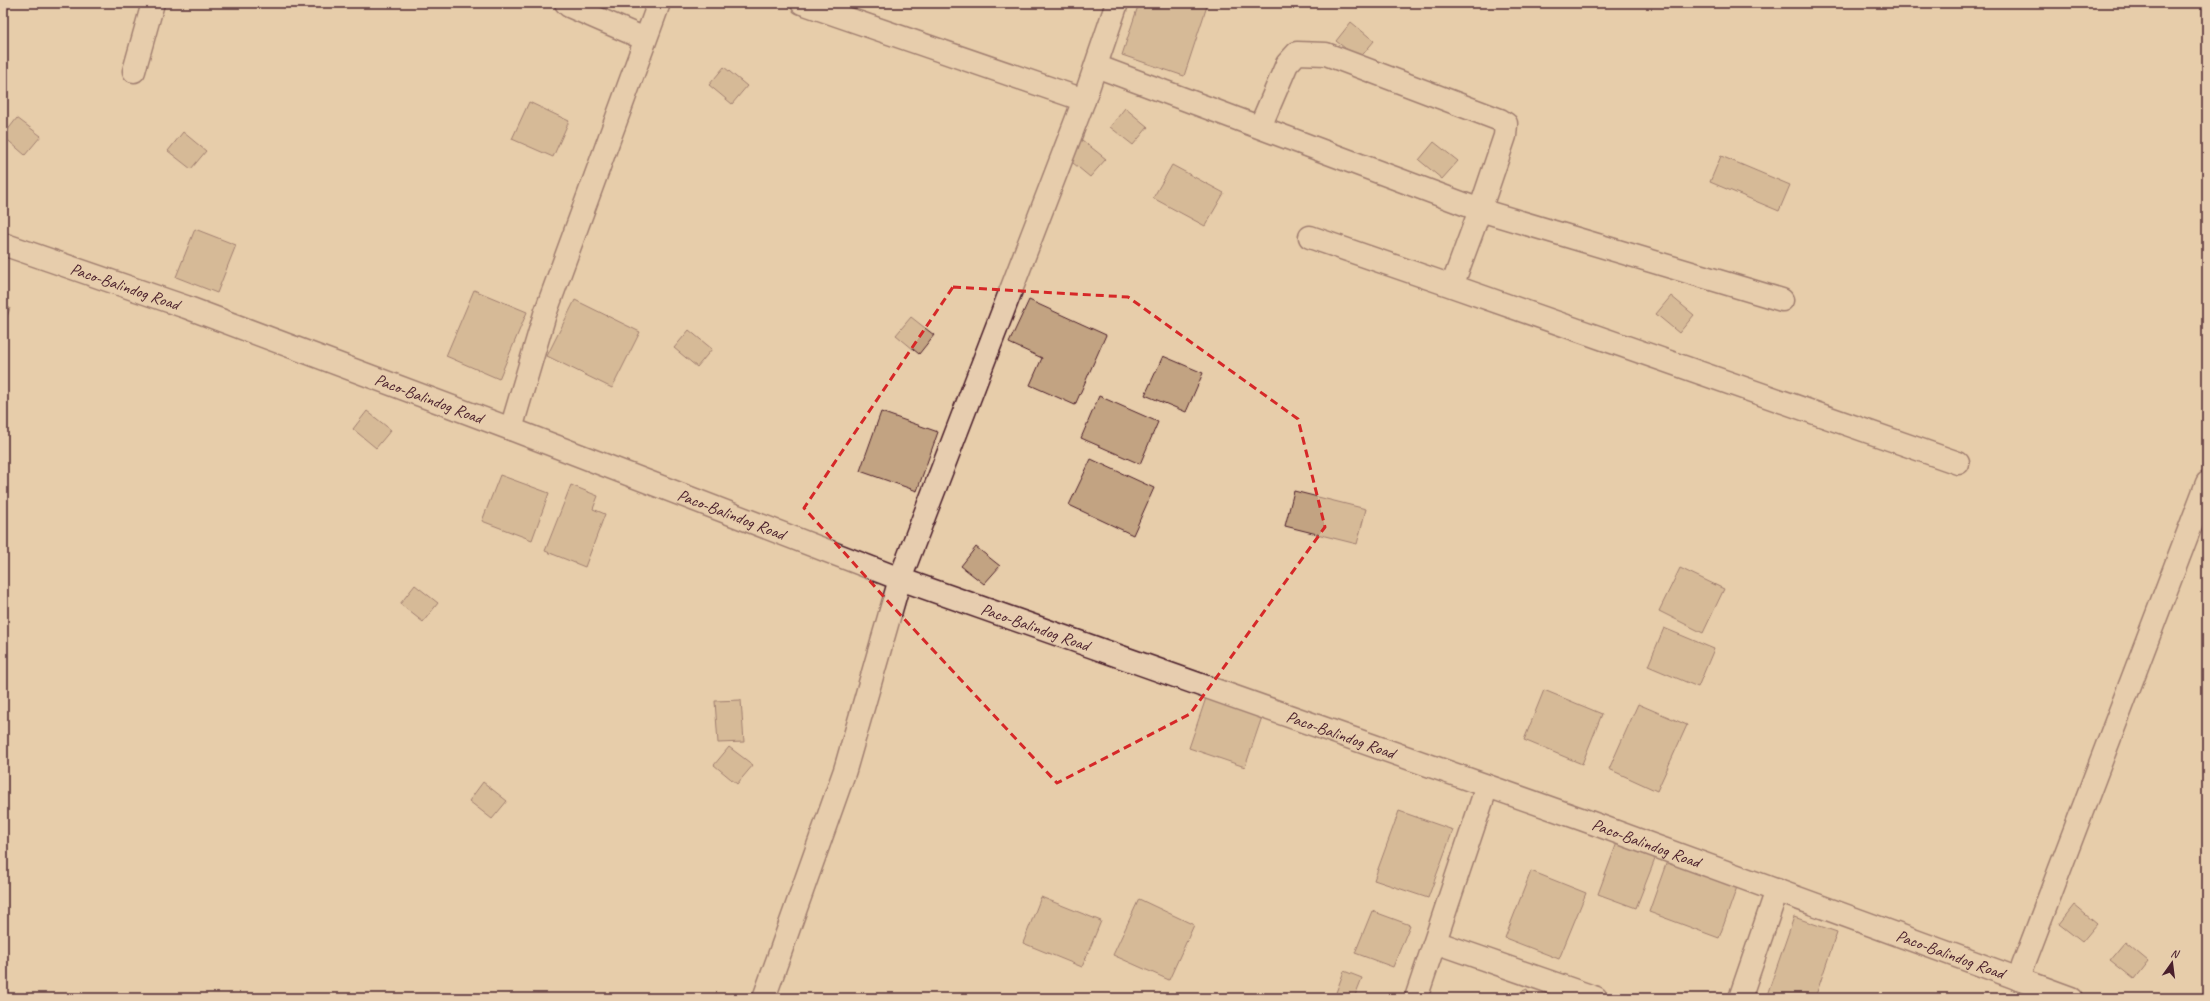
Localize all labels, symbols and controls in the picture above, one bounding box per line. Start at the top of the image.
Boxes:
street label: Paco-Balindog Road [68,258,185,316]
street label: Paco-Balindog Road [372,369,489,430]
street label: Paco-Balindog Road [675,484,791,546]
street label: Paco-Balindog Road [978,598,1095,657]
street label: Paco-Balindog Road [1284,706,1401,765]
street label: Paco-Balindog Road [1589,814,1706,874]
street label: Paco-Balindog Road [1893,925,2010,985]
north arrow [2152,943,2192,983]
text: N [2169,946,2182,961]

